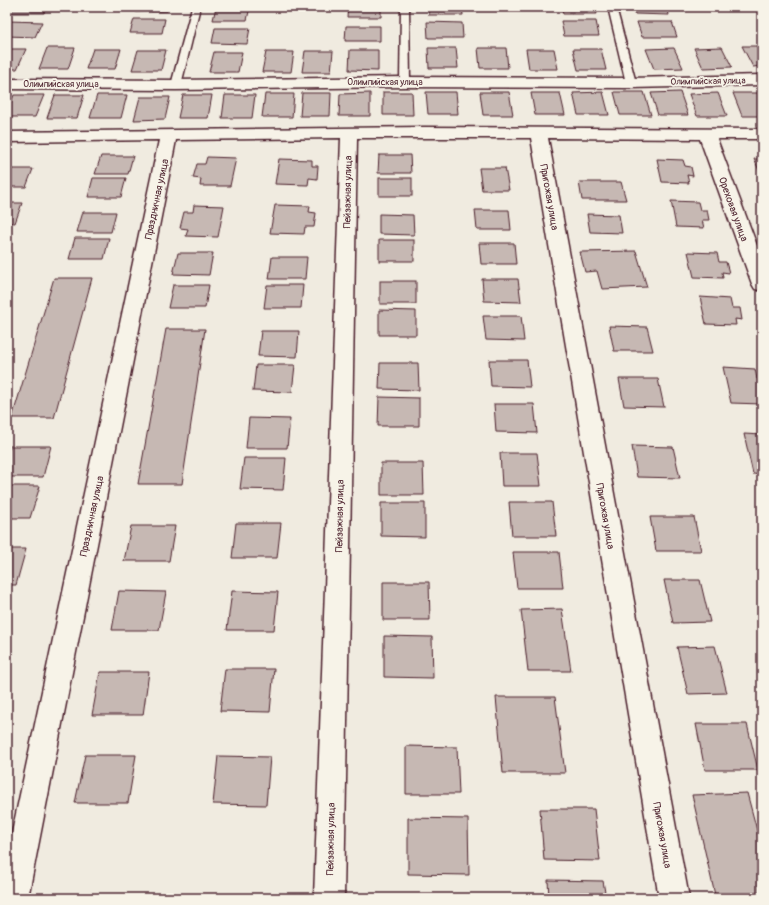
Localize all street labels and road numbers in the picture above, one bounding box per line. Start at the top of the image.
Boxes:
street label: Олимпийская улица [670,75,746,88]
street label: Олимпийская улица [347,77,423,88]
street label: Олимпийская улица [23,79,99,90]
street label: Пейзажная улица [341,155,355,229]
street label: Праздничная улица [143,157,171,241]
street label: Пригожая улица [537,163,561,231]
street label: Ореховая улица [716,175,750,244]
street label: Праздничная улица [78,474,106,558]
street label: Пейзажная улица [333,479,347,553]
street label: Пригожая улица [593,482,617,550]
street label: Пригожая улица [650,801,674,869]
street label: Пейзажная улица [324,802,338,876]

